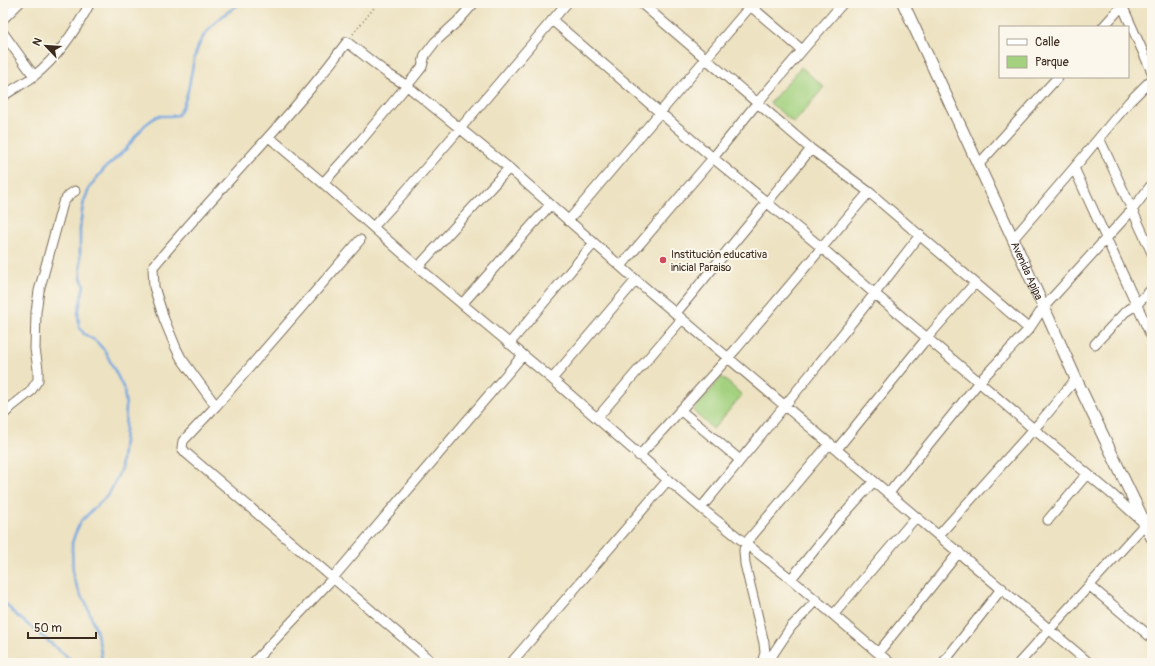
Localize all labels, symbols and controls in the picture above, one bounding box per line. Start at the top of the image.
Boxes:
north arrow [26,26,66,66]
legend [999,26,1129,78]
text: N [30,35,45,48]
text: Calle [1035,35,1060,50]
text: Parque [1035,55,1069,70]
street label: Avenida Apipa [1008,239,1046,302]
place label: Institución educativa inicial Paraiso [671,248,767,274]
marker: Institución educativa inicial Paraiso [658,255,668,265]
scale bar [28,614,96,640]
text: 50 m [34,621,62,636]

